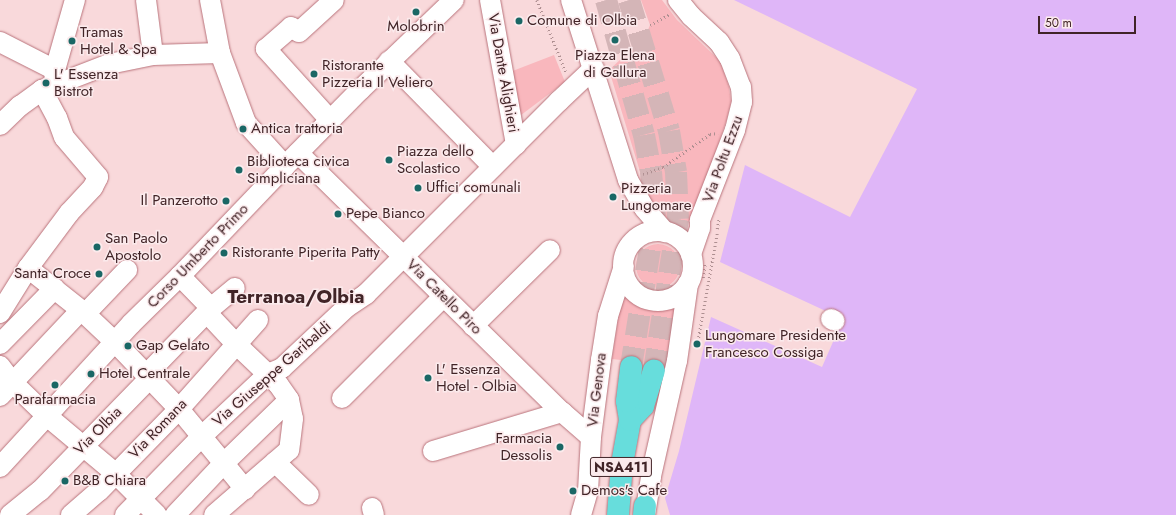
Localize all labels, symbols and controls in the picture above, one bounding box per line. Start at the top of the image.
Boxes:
marker: Molobrin [411,7,421,17]
scale bar [1040,8,1138,34]
street label: Via Dante Alighieri [484,12,522,134]
place label: Comune di Olbia [527,12,637,30]
text: 50 m [1045,14,1072,32]
marker: Comune di Olbia [514,16,524,26]
place label: Molobrin [387,18,445,36]
place label: Tramas Hotel & Spa [80,23,157,58]
marker: Piazza Elena di Gallura [610,35,620,45]
marker: Tramas Hotel & Spa [67,36,77,46]
place label: Piazza Elena di Gallura [575,46,655,81]
place label: Ristorante Pizzeria Il Veliero [322,56,433,91]
place label: L' Essenza Bistrot [54,65,118,100]
marker: Ristorante Pizzeria Il Veliero [309,69,319,79]
marker: L' Essenza Bistrot [41,78,51,88]
street label: Via Poltu Ezzu [699,113,747,205]
place label: Antica trattoria [251,120,343,138]
marker: Antica trattoria [238,124,248,134]
place label: Piazza dello Scolastico [397,142,474,177]
place label: Biblioteca civica Simpliciana [247,152,350,187]
marker: Piazza dello Scolastico [384,155,394,165]
marker: Biblioteca civica Simpliciana [234,165,244,175]
place label: Uffici comunali [426,179,521,197]
place label: Pizzeria Lungomare [621,179,691,214]
marker: Uffici comunali [413,183,423,193]
place label: Il Panzerotto [141,192,218,210]
marker: Pizzeria Lungomare [608,192,618,202]
marker: Il Panzerotto [221,196,231,206]
street label: Corso Umberto Primo [144,200,252,312]
place label: Pepe Bianco [346,205,425,223]
marker: Pepe Bianco [333,209,343,219]
place label: San Paolo Apostolo [105,229,168,264]
marker: San Paolo Apostolo [92,242,102,252]
place label: Ristorante Piperita Patty [232,244,380,262]
marker: Ristorante Piperita Patty [219,248,229,258]
street label: Via Catello Piro [403,256,485,338]
place label: Santa Croce [14,265,91,283]
marker: Santa Croce [94,269,104,279]
district label: Terranoa/Olbia [227,286,365,308]
street label: Via Giuseppe Garibaldi [209,317,335,431]
place label: Lungomare Presidente Francesco Cossiga [705,326,846,361]
place label: Gap Gelato [136,337,210,355]
marker: Lungomare Presidente Francesco Cossiga [692,339,702,349]
marker: Gap Gelato [123,341,133,351]
street label: Via Genova [584,352,610,428]
place label: L' Essenza Hotel - Olbia [436,360,517,395]
place label: Hotel Centrale [99,365,190,383]
marker: Hotel Centrale [86,369,96,379]
marker: L' Essenza Hotel - Olbia [423,373,433,383]
marker: Parafarmacia [50,380,60,390]
place label: Parafarmacia [14,391,96,409]
street label: Via Romana [125,395,191,463]
street label: Via Olbia [70,403,126,459]
place label: Farmacia Dessolis [495,429,552,464]
marker: Farmacia Dessolis [555,442,565,452]
road number: NSA411 [589,455,653,479]
place label: B&B Chiara [73,472,146,490]
marker: B&B Chiara [60,476,70,486]
place label: Demos's Cafe [581,482,667,500]
marker: Demos's Cafe [568,486,578,496]

